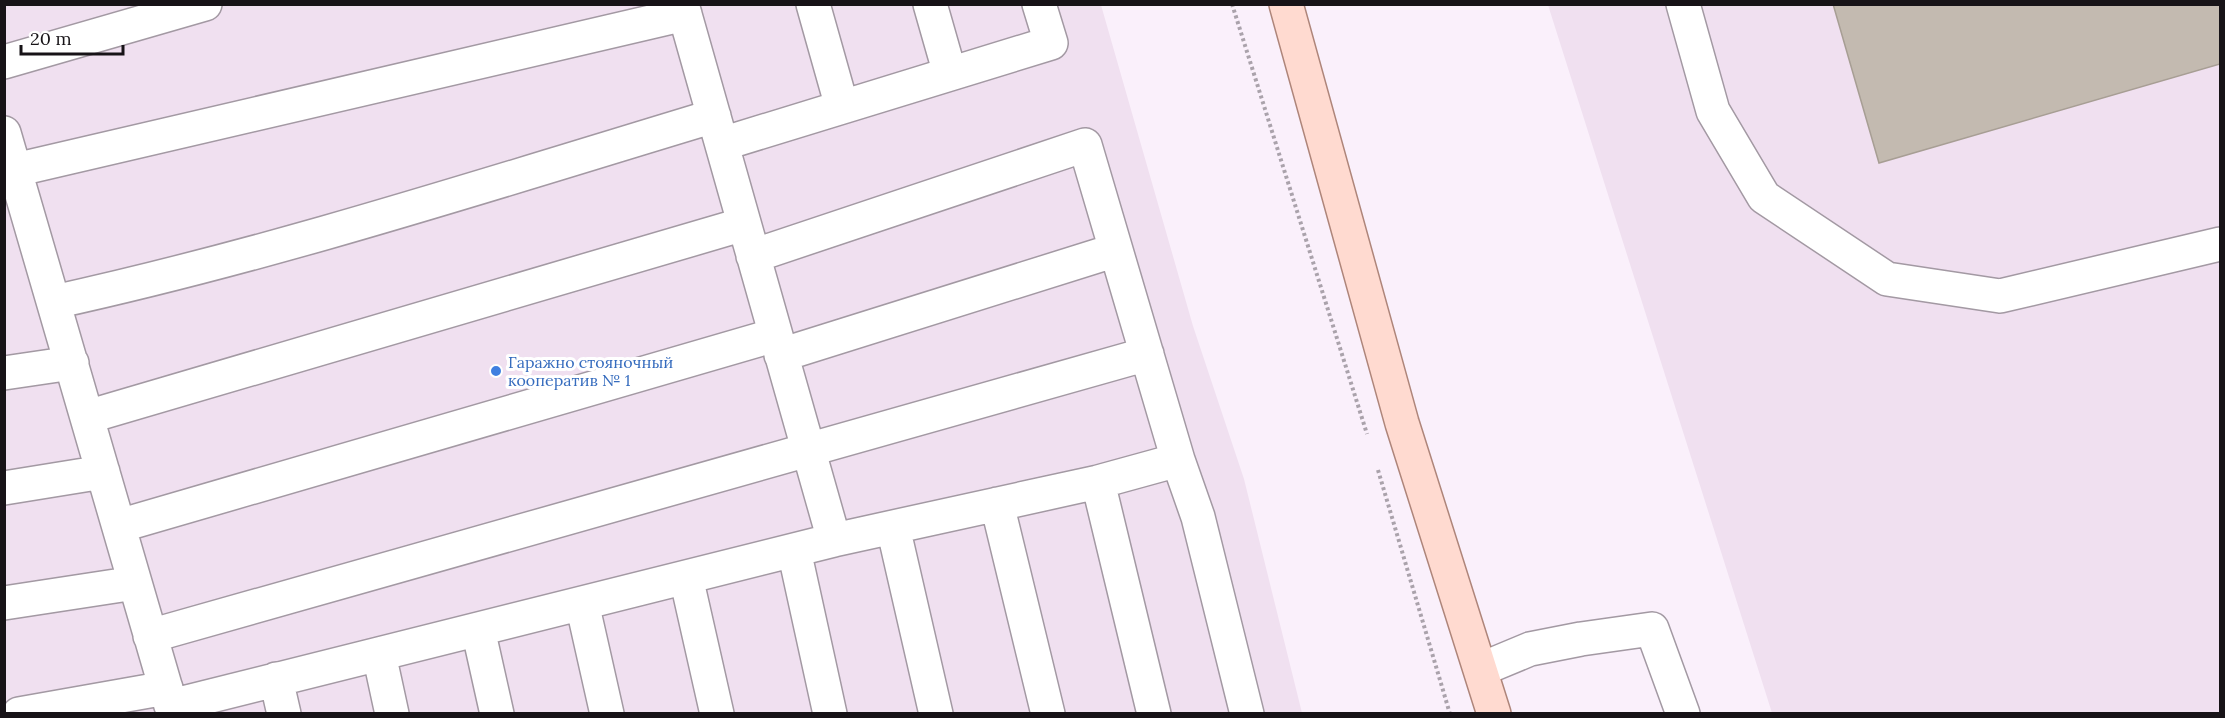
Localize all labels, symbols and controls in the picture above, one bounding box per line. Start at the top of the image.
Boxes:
scale bar [21,18,123,56]
text: 20 m [30,27,72,50]
place label: Гаражно стояночный кооператив № 1 [508,352,673,390]
marker: Гаражно стояночный кооператив № 1 [489,364,503,378]

